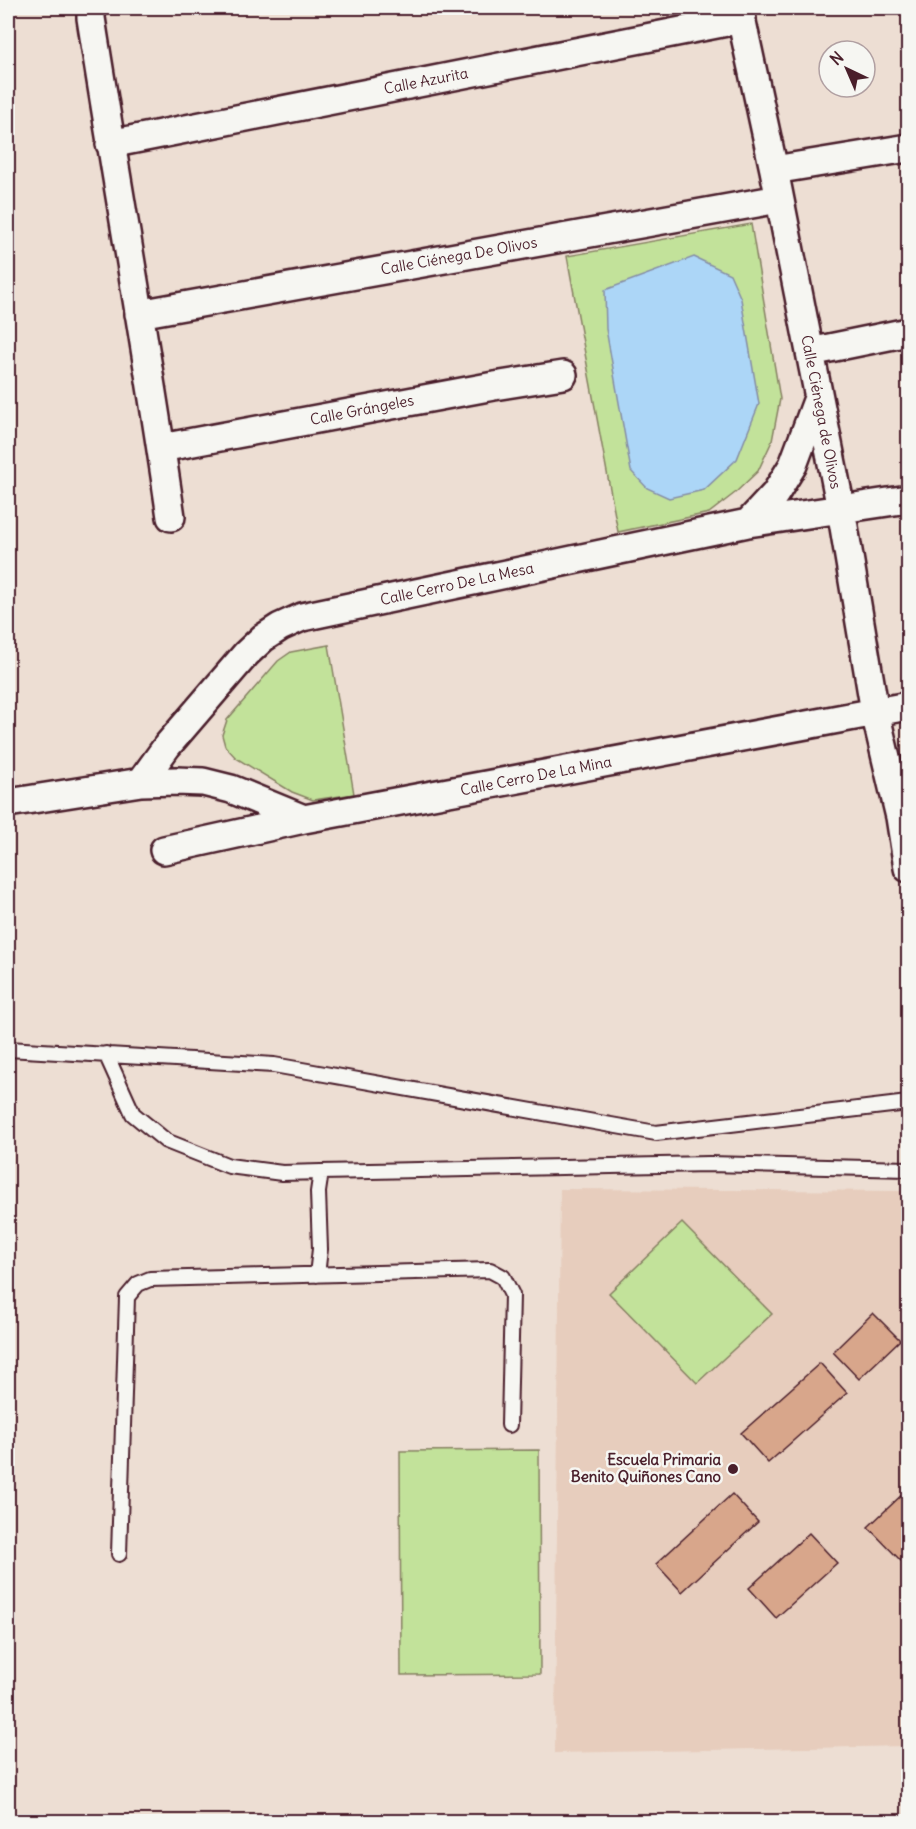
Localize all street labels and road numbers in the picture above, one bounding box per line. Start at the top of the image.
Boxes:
street label: Calle Azurita [382,63,470,98]
street label: Calle Ciénega De Olivos [379,232,539,279]
street label: Calle Ciénega de Olivos [797,333,846,491]
street label: Calle Grángeles [308,390,416,429]
street label: Calle Cerro De La Mesa [378,558,536,609]
street label: Calle Cerro De La Mina [459,751,614,799]

